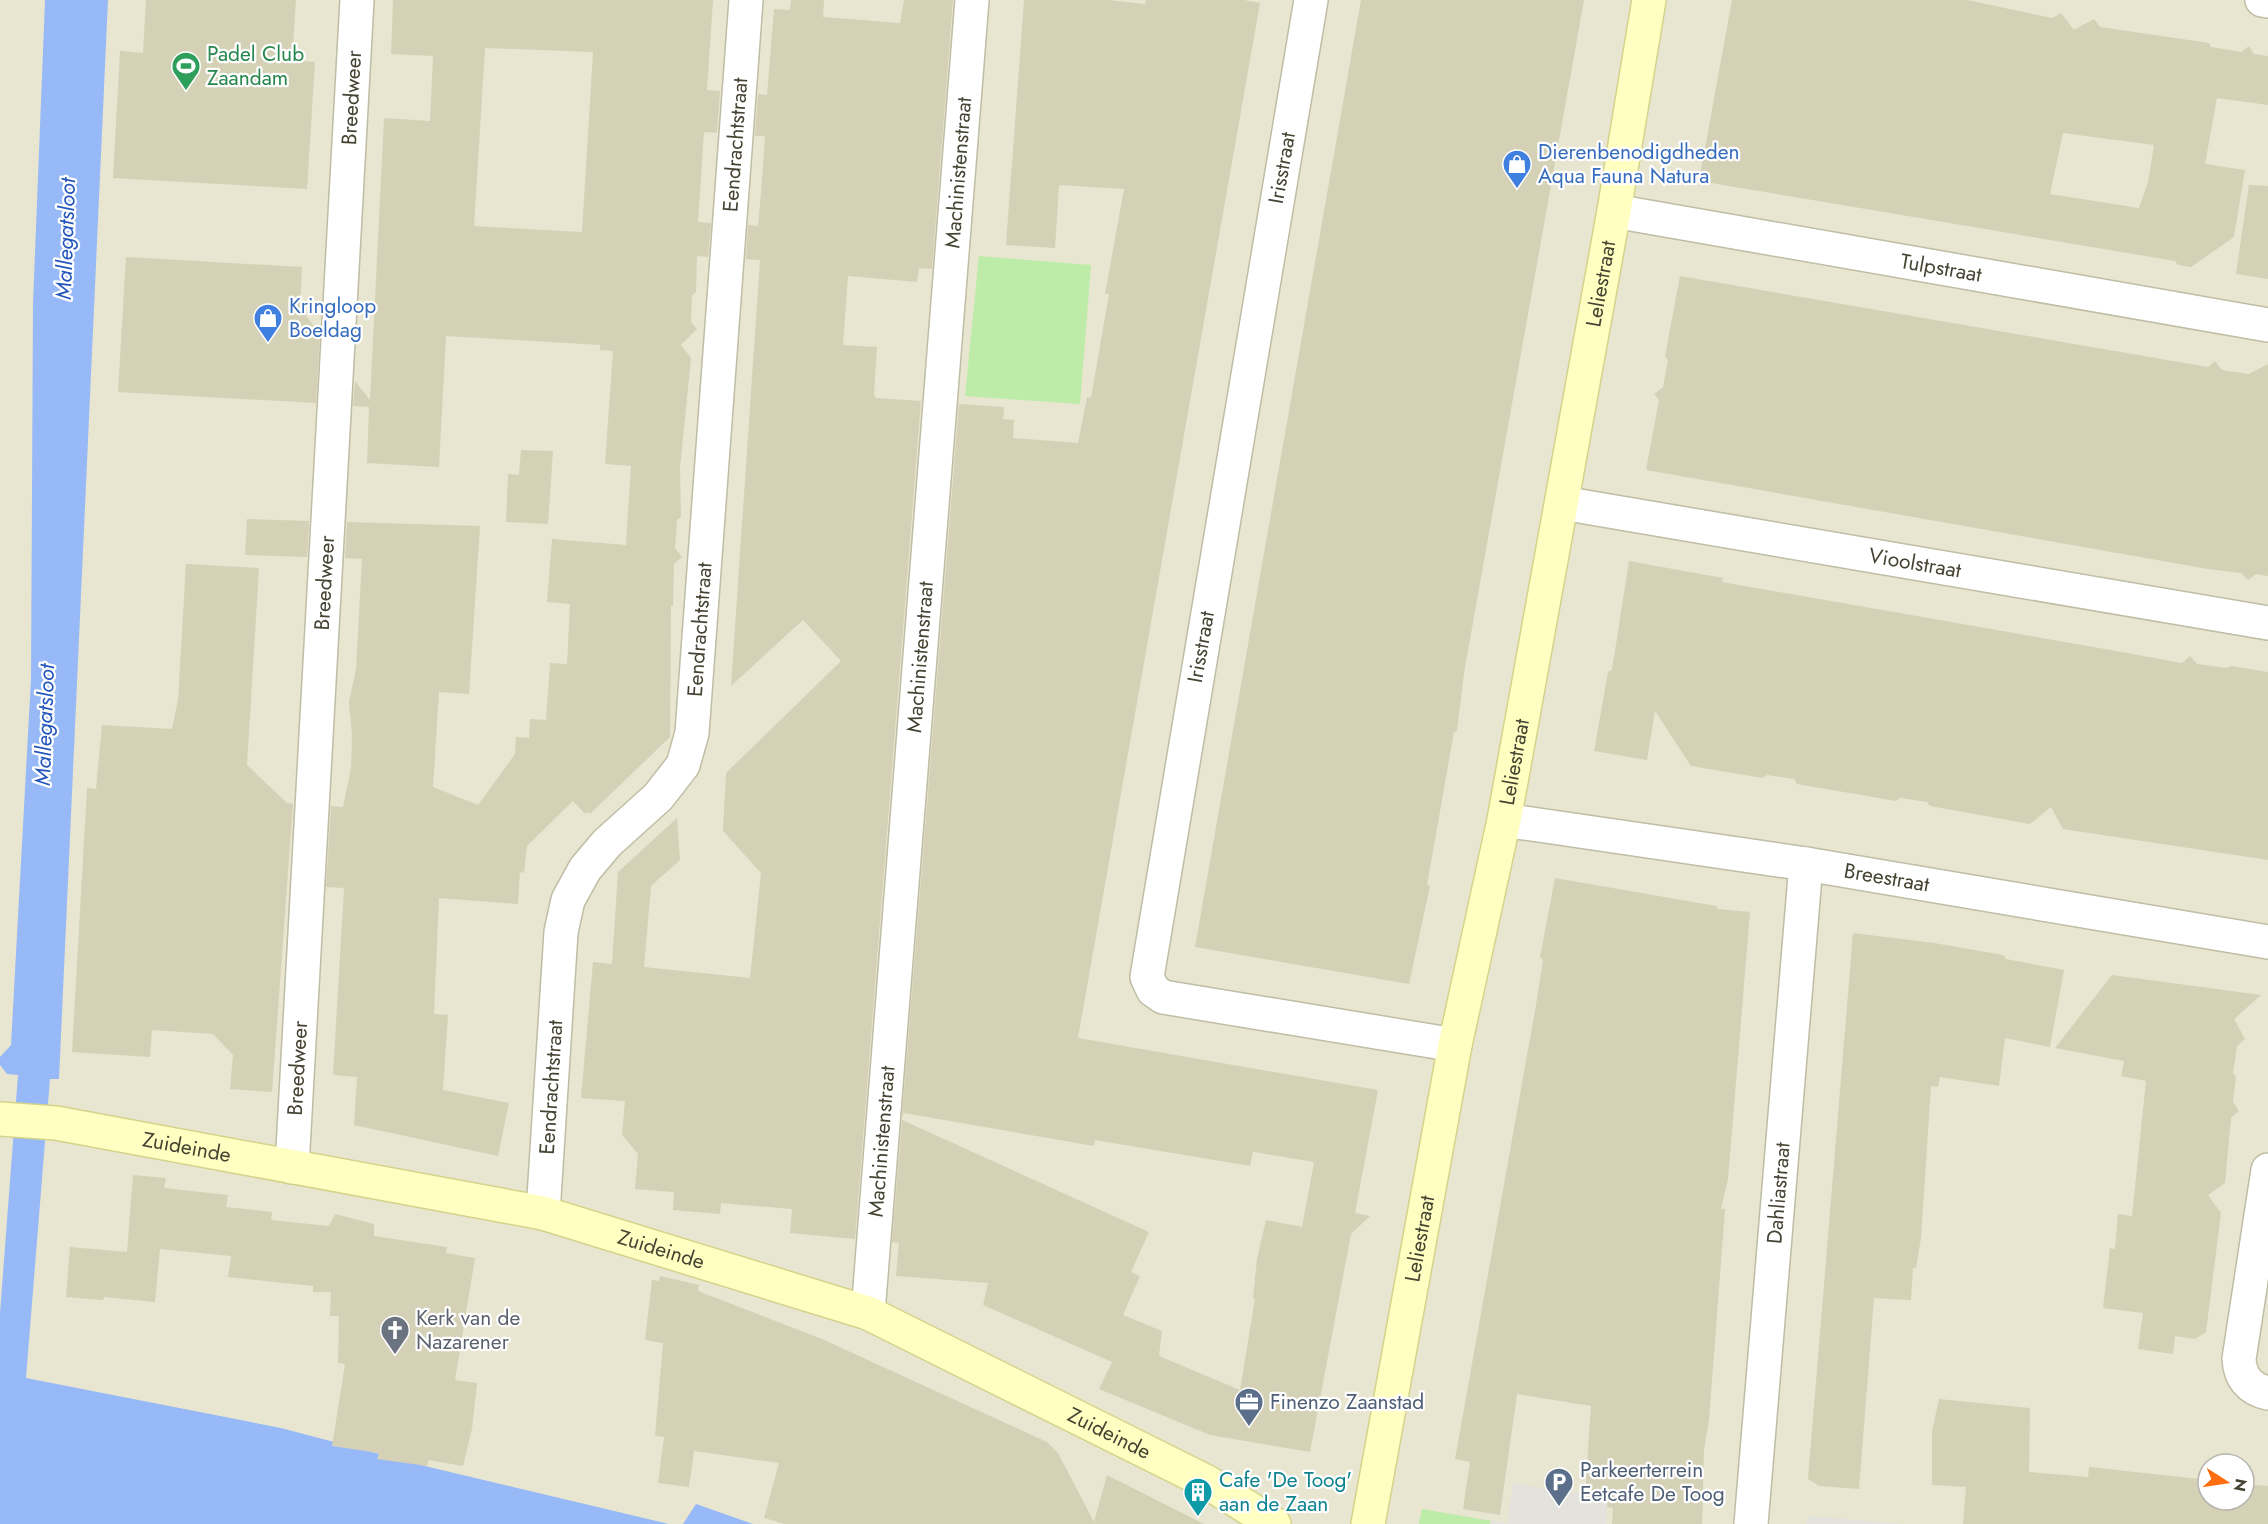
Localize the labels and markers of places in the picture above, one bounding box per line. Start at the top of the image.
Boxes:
place label: Padel Club Zaandam [207,39,304,93]
sports icon: Padel Club Zaandam [170,50,202,92]
place label: Dierenbenodigdheden Aqua Fauna Natura [1538,137,1740,191]
shop icon: Dierenbenodigdheden Aqua Fauna Natura [1501,148,1533,190]
place label: Kringloop Boeldag [289,291,376,345]
shop icon: Kringloop Boeldag [252,302,284,344]
place label: Kerk van de Nazarener [416,1303,520,1357]
church icon: Kerk van de Nazarener [379,1314,411,1356]
office icon: Finenzo Zaanstad [1233,1386,1265,1428]
place label: Finenzo Zaanstad [1270,1387,1424,1417]
place label: Parkeerterrein Eetcafe De Toog [1580,1455,1725,1509]
place label: Cafe 'De Toog' aan de Zaan [1219,1465,1352,1519]
parking icon: Parkeerterrein Eetcafe De Toog [1543,1466,1575,1508]
building icon: Cafe 'De Toog' aan de Zaan [1182,1476,1214,1518]

